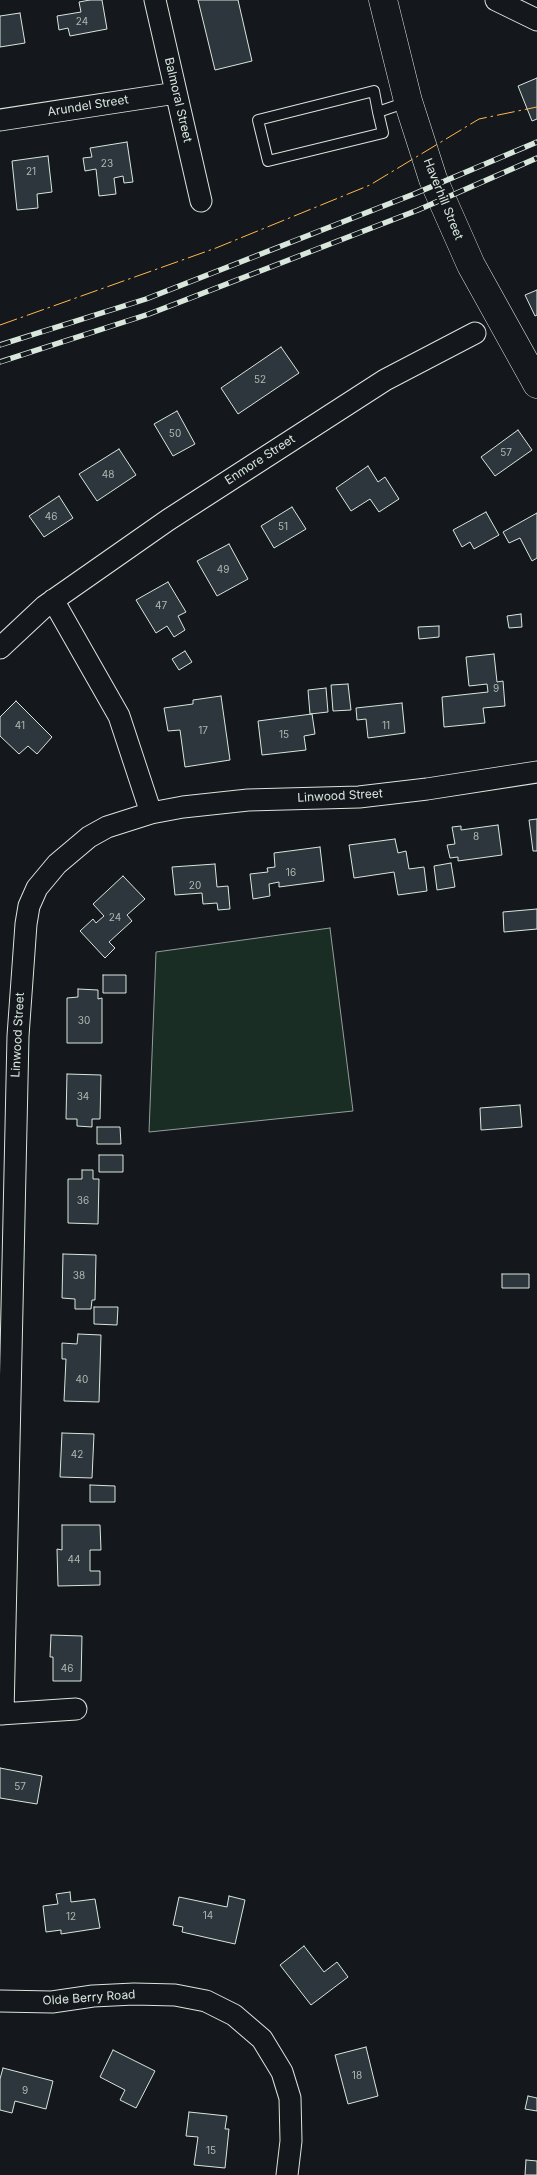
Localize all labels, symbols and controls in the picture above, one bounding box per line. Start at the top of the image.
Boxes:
house number: 24 [76,16,88,28]
street label: Balmoral Street [161,56,195,144]
street label: Arundel Street [47,93,129,119]
street label: Haverhill Street [420,156,466,242]
house number: 23 [101,158,113,170]
house number: 21 [26,166,36,178]
house number: 52 [254,374,266,386]
house number: 50 [169,428,181,440]
street label: Enmore Street [222,432,298,488]
house number: 57 [500,447,512,459]
house number: 48 [102,469,114,481]
house number: 46 [45,511,57,523]
house number: 51 [278,521,288,533]
house number: 49 [217,564,229,576]
house number: 47 [155,600,167,612]
house number: 9 [493,683,499,695]
house number: 41 [15,720,25,732]
house number: 11 [382,720,390,732]
house number: 17 [198,725,208,737]
house number: 15 [279,729,289,741]
street label: Linwood Street [297,787,383,805]
house number: 8 [473,831,479,843]
house number: 16 [286,867,296,879]
house number: 20 [189,880,201,892]
house number: 24 [109,912,121,924]
street label: Linwood Street [9,992,27,1078]
house number: 30 [78,1015,90,1027]
house number: 34 [77,1091,89,1103]
house number: 36 [77,1195,89,1207]
house number: 38 [73,1270,85,1282]
house number: 40 [76,1374,88,1386]
house number: 42 [71,1449,83,1461]
house number: 44 [68,1554,80,1566]
house number: 46 [61,1663,73,1675]
house number: 57 [14,1781,26,1793]
house number: 14 [203,1910,213,1922]
house number: 12 [66,1911,76,1923]
street label: Olde Berry Road [42,1988,136,2008]
house number: 18 [352,2070,362,2082]
house number: 9 [22,2085,28,2097]
house number: 15 [206,2145,216,2157]

